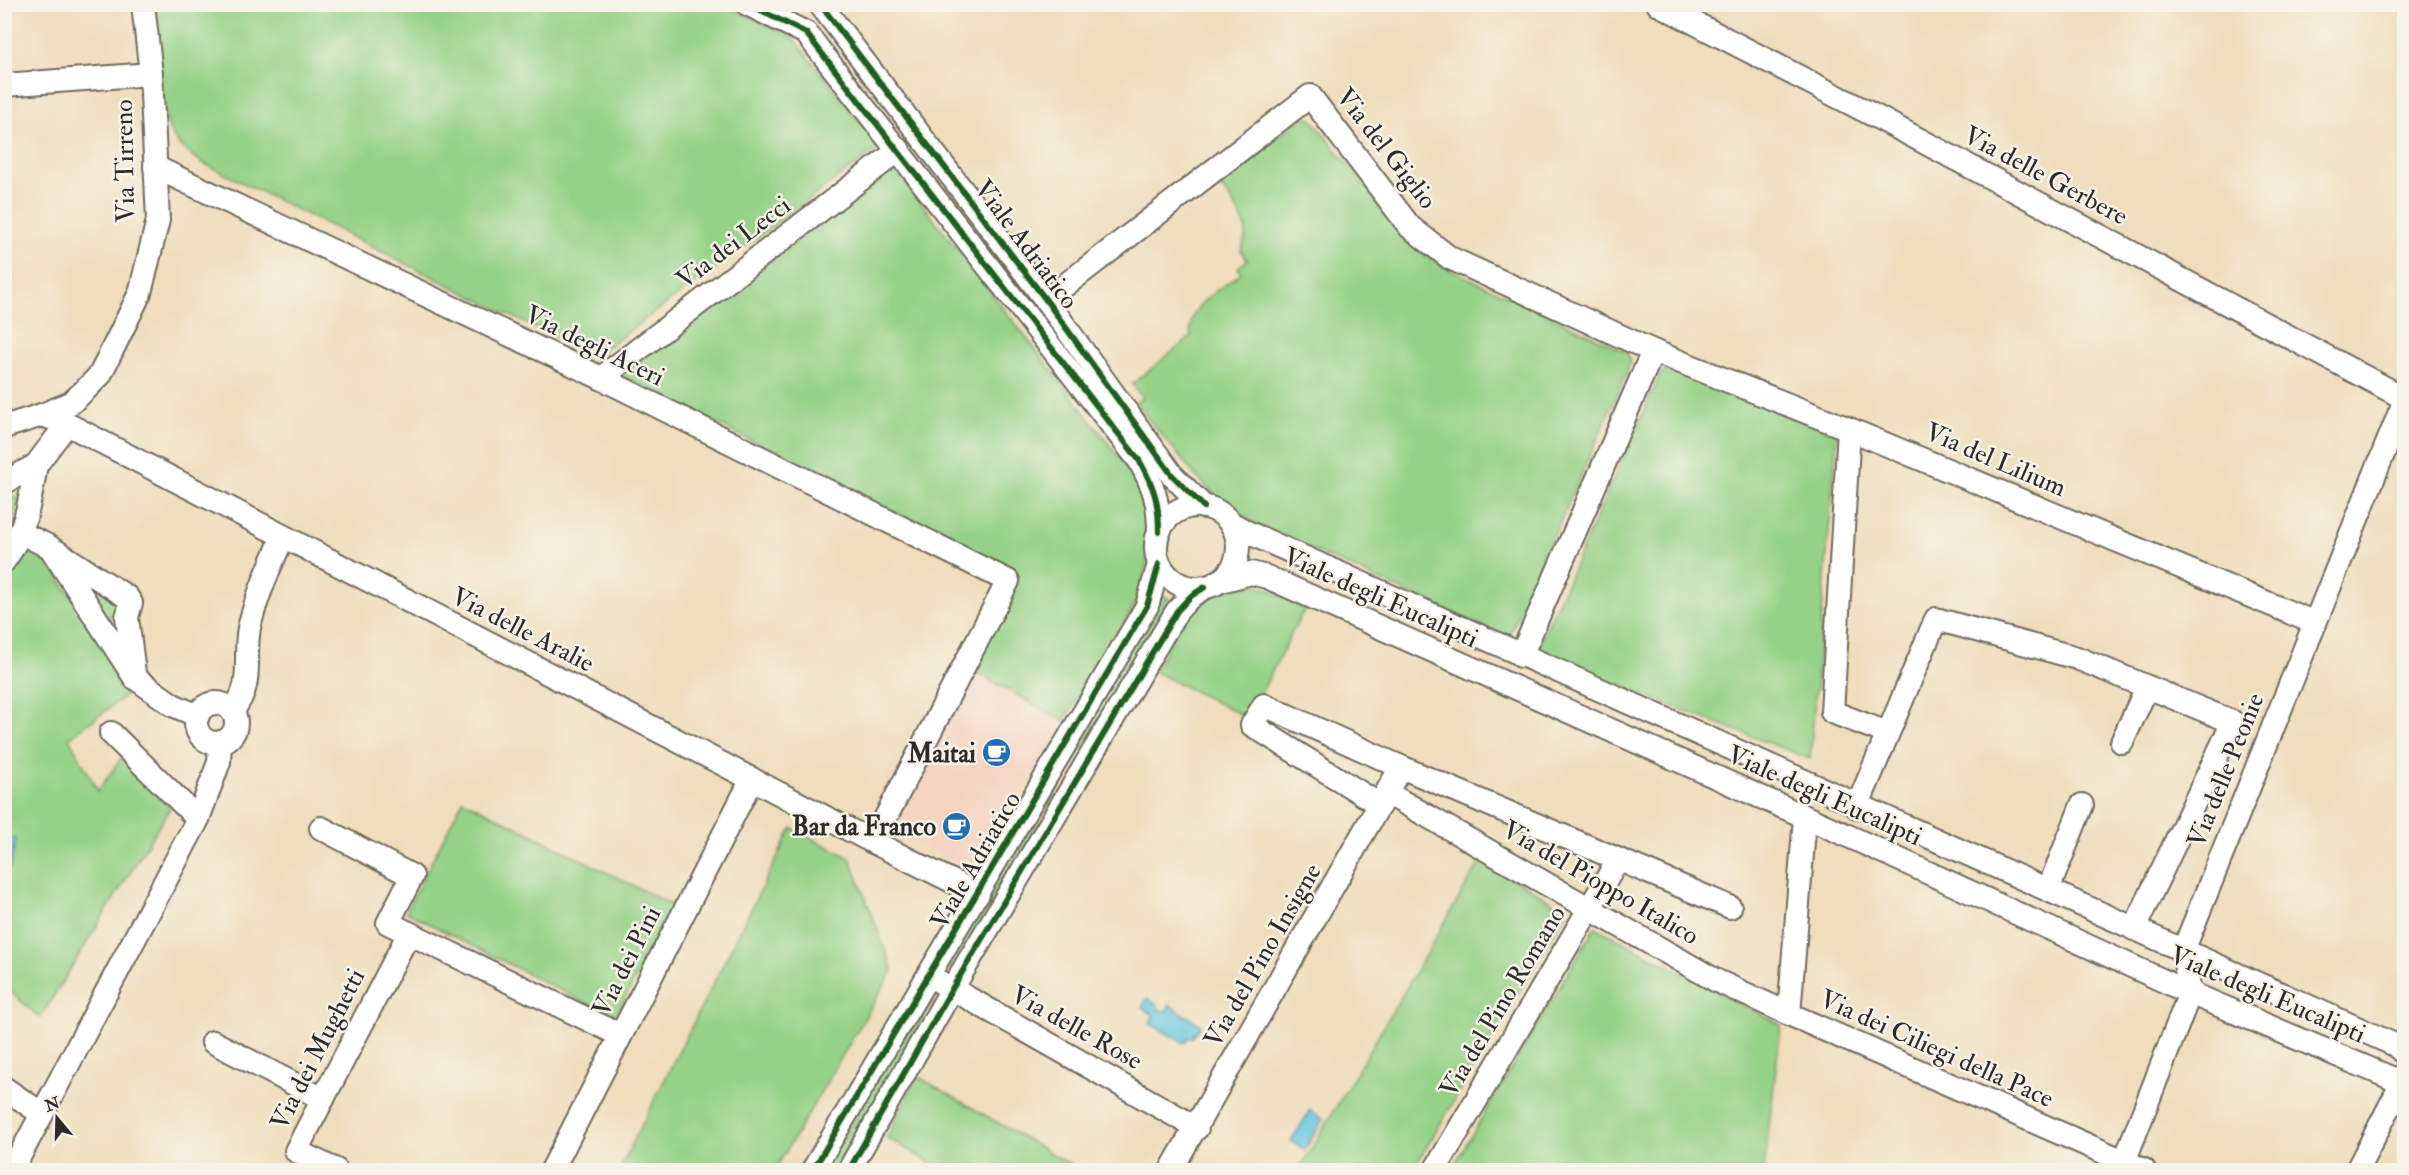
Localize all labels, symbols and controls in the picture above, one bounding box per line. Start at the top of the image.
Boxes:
street label: Via del Giglio [1329,82,1443,215]
street label: Via Tirreno [108,99,142,223]
street label: Via delle Gerbere [1958,119,2133,233]
street label: Viale Adriatico [967,174,1085,316]
street label: Via dei Lecci [670,189,797,296]
street label: Via degli Aceri [520,298,670,393]
street label: Via del Lilium [1920,416,2071,504]
street label: Viale degli Eucalipti [1278,541,1483,656]
street label: Via delle Aralie [446,580,599,680]
street label: Via delle Peonie [2180,688,2271,852]
cafe icon: Maitai [981,737,1013,769]
place label: Maitai [907,738,976,770]
street label: Viale degli Eucalipti [1722,739,1927,854]
street label: Viale Adriatico [924,786,1028,935]
cafe icon: Bar da Franco [941,810,973,842]
place label: Bar da Franco [792,811,936,843]
street label: Via del Pioppo Italico [1496,814,1704,953]
street label: Via del Pino Insigne [1197,858,1329,1053]
street label: Via del Pino Romano [1433,900,1573,1103]
street label: Via dei Pini [585,901,668,1022]
street label: Viale degli Eucalipti [2164,939,2370,1052]
street label: Via dei Mughetti [264,963,372,1135]
street label: Via delle Rose [1005,979,1148,1077]
street label: Via dei Ciliegi della Pace [1815,983,2059,1115]
north arrow [27,1088,87,1148]
text: N [41,1093,63,1117]

